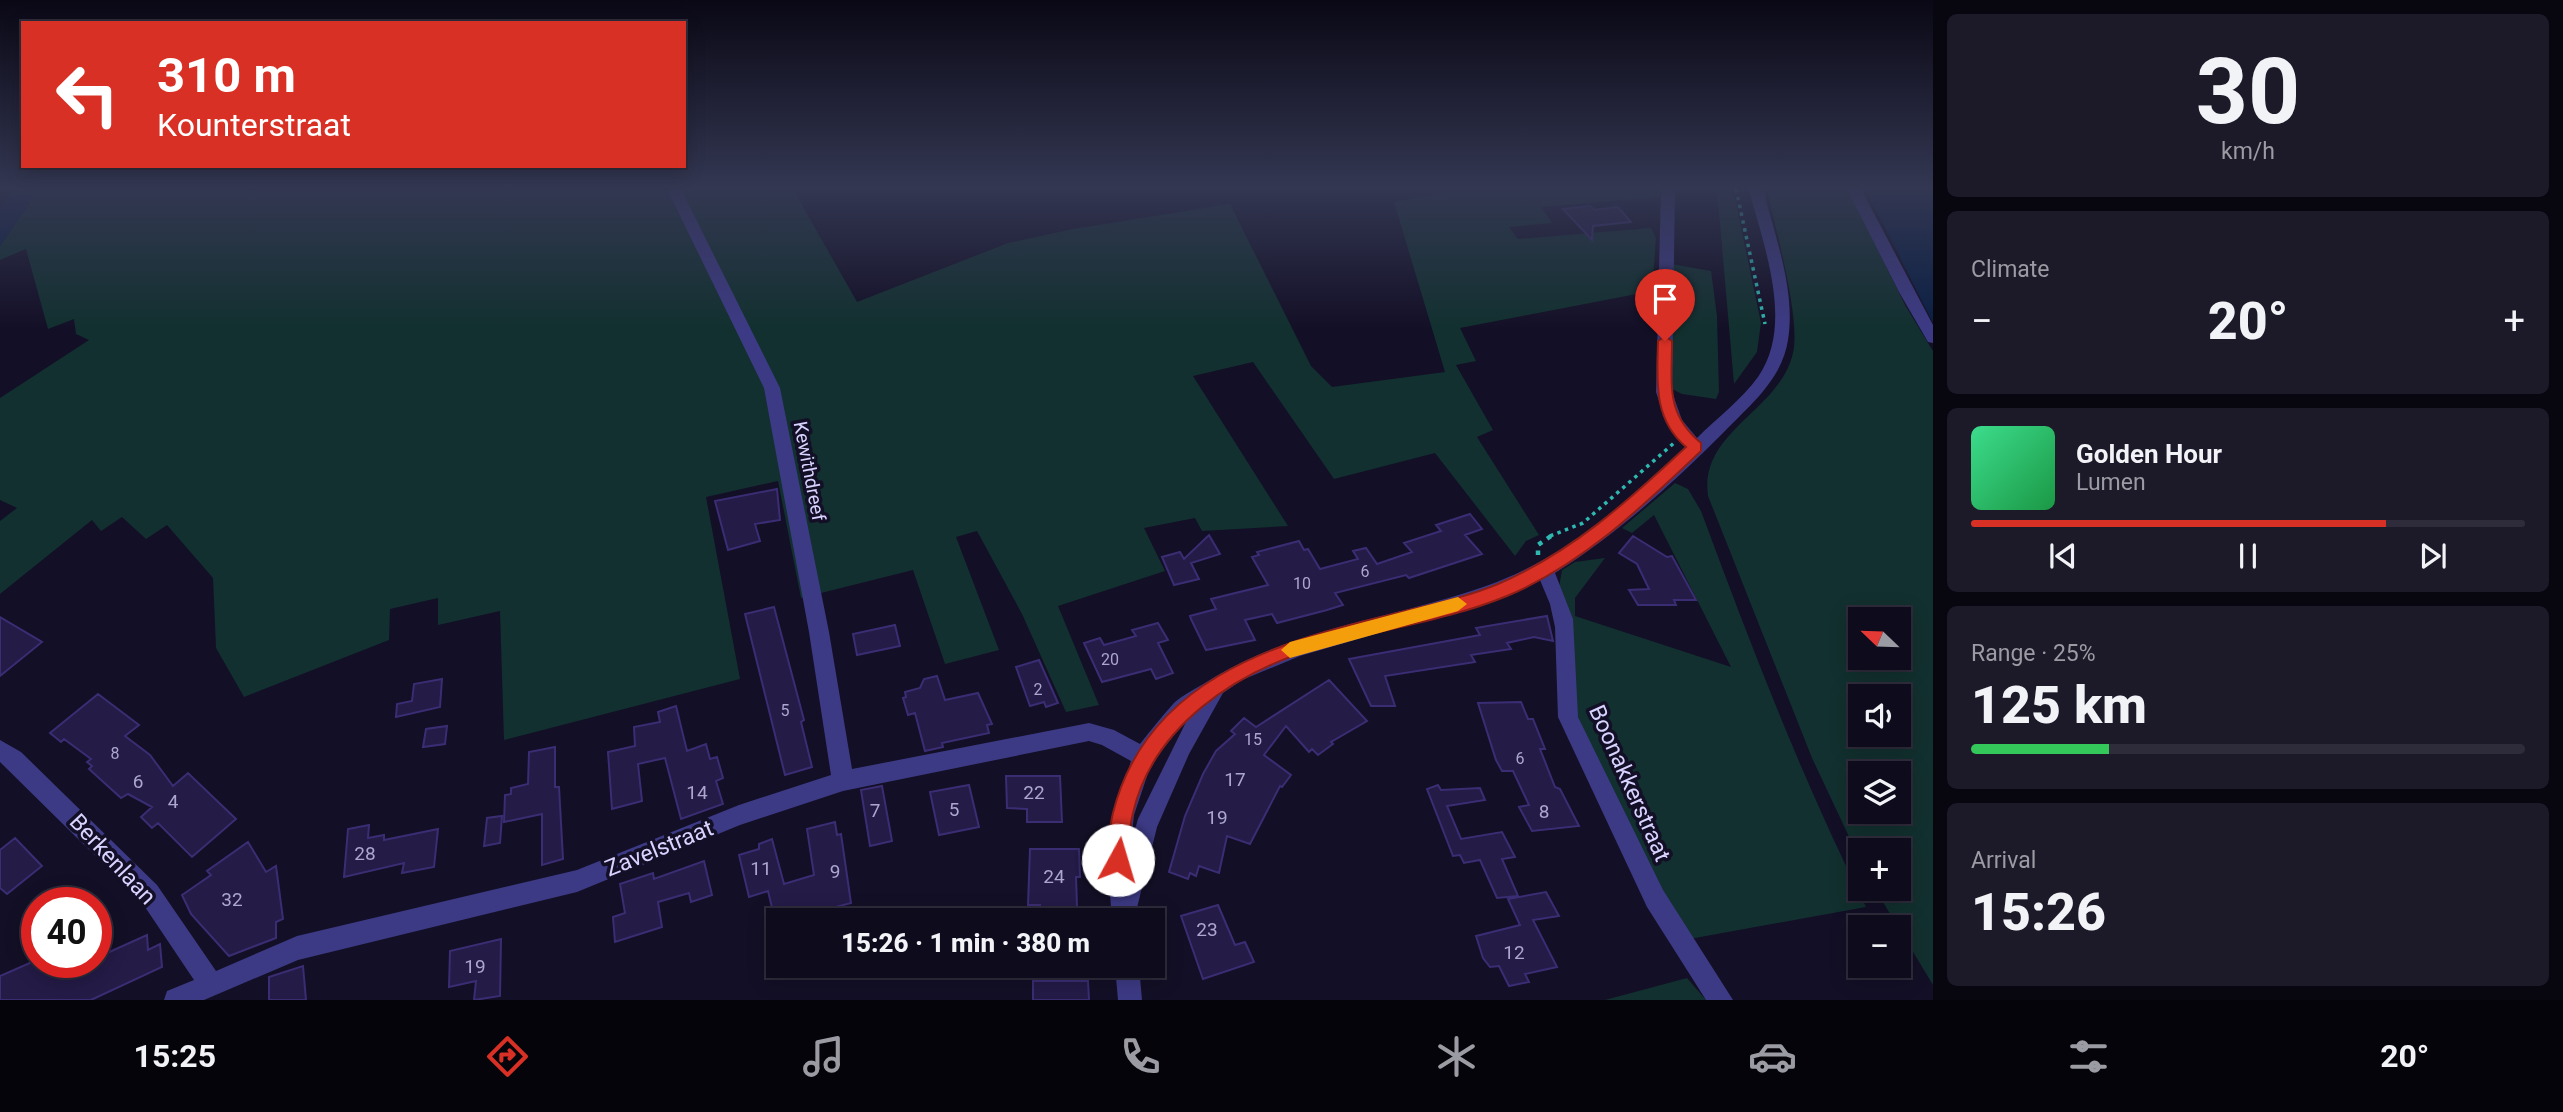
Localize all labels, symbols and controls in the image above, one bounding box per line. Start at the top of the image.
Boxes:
text: 30 [2196,39,2300,145]
text: 310 m [157,47,296,104]
icon: left [42,49,133,140]
text: Kounterstraat [157,106,351,144]
text: km/h [2221,138,2275,165]
text: Climate [1971,256,2050,283]
pin [1635,269,1695,341]
icon: arrive [1646,280,1684,318]
text: 20° [2208,291,2288,352]
text: − [1971,299,1993,343]
text: + [2503,299,2525,343]
street label: Kewithdreef [789,419,831,523]
text: Golden Hour [2076,439,2222,469]
text: Lumen [2076,469,2146,496]
icon: previous [2044,537,2082,575]
icon: pause [2229,537,2267,575]
icon: next [2414,537,2452,575]
house number: 6 [1361,562,1370,581]
house number: 10 [1293,574,1311,593]
north arrow [1848,607,1911,670]
map controls [1848,607,1911,978]
text: Range · 25% [1971,640,2096,667]
house number: 20 [1101,650,1119,669]
text: 125 km [1971,675,2147,736]
house number: 2 [1034,680,1043,699]
button: sound [1848,684,1911,747]
house number: 5 [781,701,790,720]
street label: Boonakkerstraat [1583,701,1676,866]
house number: 15 [1244,730,1262,749]
house number: 8 [111,744,120,763]
house number: 6 [1516,749,1525,768]
button: layers [1848,761,1911,824]
house number: 17 [1224,768,1246,791]
house number: 6 [133,770,143,793]
house number: 14 [686,781,708,804]
house number: 22 [1023,781,1045,804]
house number: 4 [168,790,179,813]
house number: 5 [949,798,959,821]
house number: 7 [870,799,880,822]
house number: 8 [1539,800,1549,823]
house number: 19 [1206,806,1228,829]
street label: Berkenlaan [64,808,161,910]
street label: Zavelstraat [601,815,717,882]
position arrow [1081,823,1155,897]
button: + [1848,838,1911,901]
house number: 28 [354,842,376,865]
text: Arrival [1971,847,2036,874]
house number: 11 [750,857,772,880]
house number: 9 [830,860,840,883]
house number: 24 [1043,865,1065,888]
text: 15:26 [1971,882,2106,943]
speed limit sign: 40 [21,887,112,978]
house number: 32 [221,888,243,911]
button: − [1848,915,1911,978]
house number: 23 [1196,918,1218,941]
text: 15:26 · 1 min · 380 m [841,928,1090,958]
house number: 12 [1503,941,1525,964]
house number: 19 [464,955,486,978]
icon: directions [483,1032,532,1081]
icon: music [799,1032,848,1081]
icon: phone [1116,1032,1165,1081]
icon: climate [1432,1032,1481,1081]
icon: car [1748,1032,1797,1081]
icon: filters [2064,1032,2113,1081]
text: 15:25 [134,1037,216,1075]
text: 20° [2380,1037,2429,1075]

